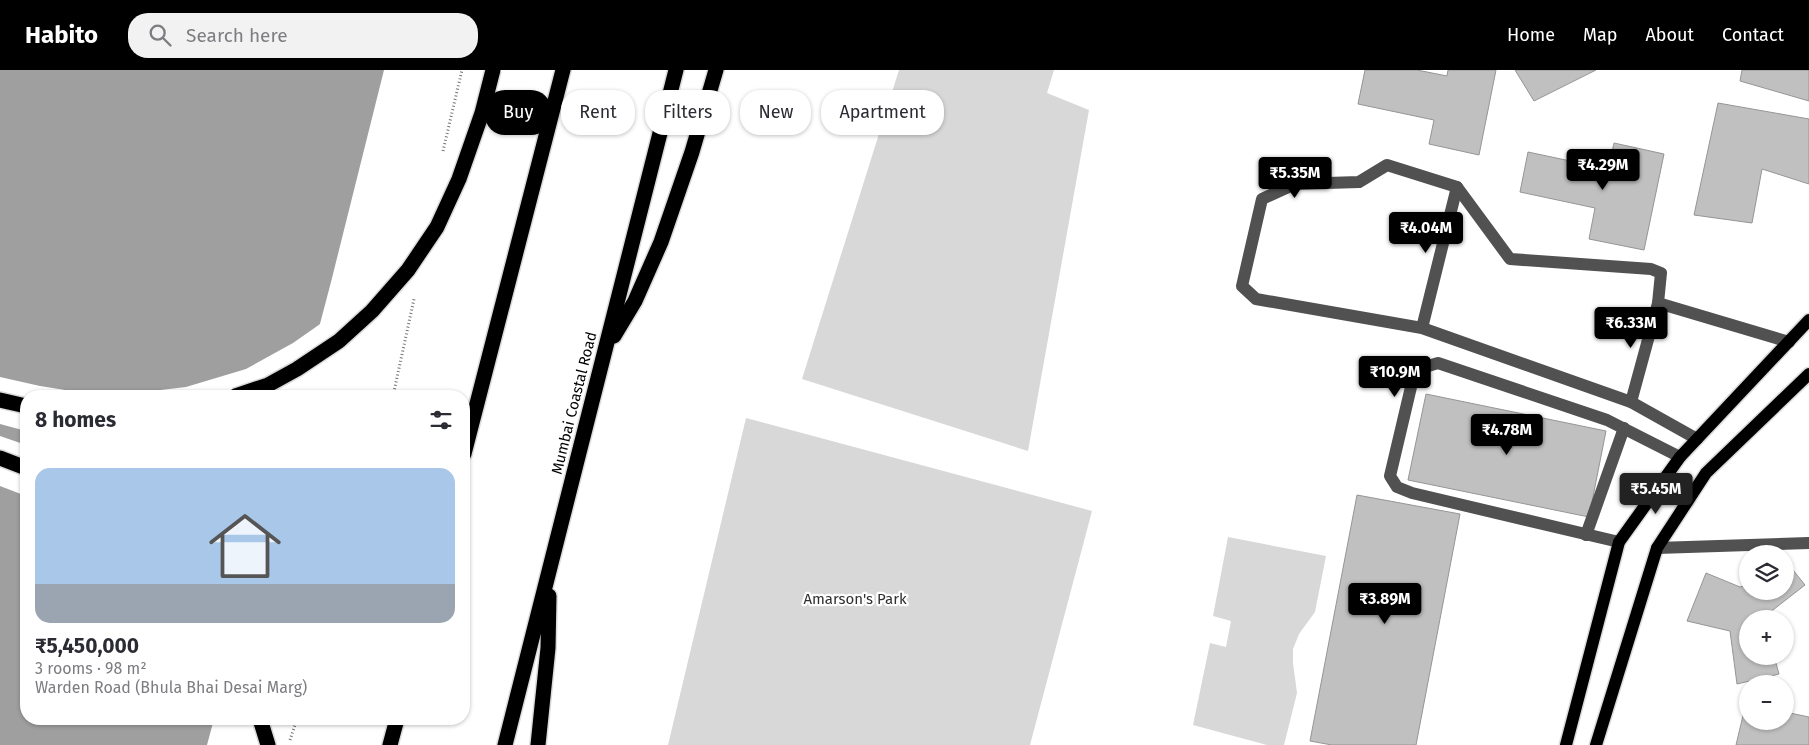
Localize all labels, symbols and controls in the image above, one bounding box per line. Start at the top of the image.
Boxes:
search box [128,13,478,58]
text: Habito [25,21,98,49]
icon: search [146,21,174,49]
text: Search here [186,24,288,47]
text: Home [1507,24,1555,46]
text: Map [1583,24,1617,46]
text: About [1645,24,1694,46]
text: Contact [1722,24,1784,46]
chip: Buy [485,90,551,135]
chip: Rent [561,90,635,135]
chip: Filters [645,90,730,135]
chip: New [740,90,811,135]
chip: Apartment [821,90,944,135]
pin: ₹4.29M [1562,148,1644,191]
text: ₹4.29M [1578,155,1628,174]
pin: ₹5.35M [1254,156,1336,199]
text: ₹5.35M [1270,163,1320,182]
pin: ₹4.04M [1385,212,1467,254]
text: ₹4.04M [1400,218,1452,237]
pin: ₹6.33M [1590,306,1672,349]
text: ₹6.33M [1605,313,1657,332]
street label: Mumbai Coastal Road [548,330,600,476]
pin: ₹10.9M [1354,356,1436,398]
text: ₹10.9M [1370,362,1420,381]
icon: filters [427,406,455,434]
text: 8 homes [35,407,116,433]
pin: ₹4.78M [1466,414,1548,456]
text: ₹4.78M [1482,420,1532,439]
pin: ₹5.45M [1615,472,1697,515]
text: ₹5.45M [1631,479,1681,498]
icon: home [200,501,290,591]
map controls [1739,545,1794,730]
button: layers [1739,545,1794,600]
pin: ₹3.89M [1344,582,1426,625]
text: ₹3.89M [1359,589,1411,608]
park label: Amarson's Park [803,590,907,608]
button: + [1739,610,1794,665]
text: ₹5,450,000 [35,633,139,659]
text: 3 rooms · 98 m² [35,659,147,678]
button: − [1739,675,1794,730]
text: Warden Road (Bhula Bhai Desai Marg) [35,678,307,697]

